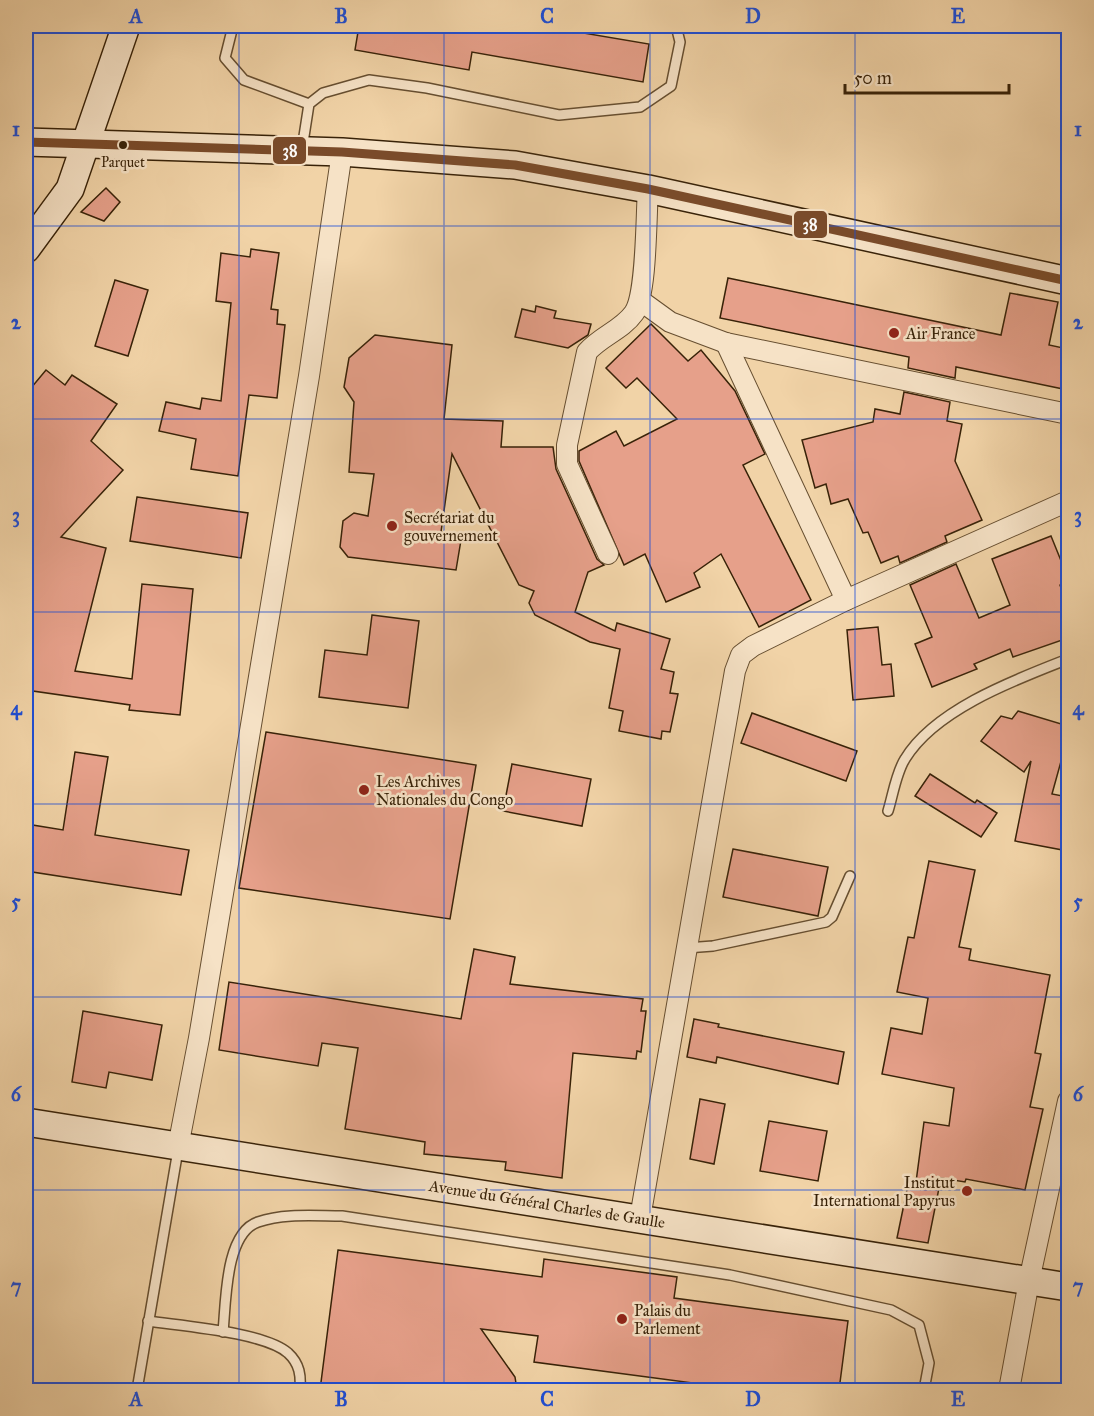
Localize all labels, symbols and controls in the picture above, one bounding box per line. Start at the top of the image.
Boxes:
text: A [127,4,143,28]
text: B [334,4,348,28]
text: C [540,4,554,28]
text: D [745,4,761,28]
text: E [951,4,966,28]
scale bar [845,57,1008,95]
text: 50 m [854,67,892,89]
text: 1 [12,117,20,141]
text: 1 [1074,117,1082,141]
line badge: 38 [272,136,307,165]
marker: Parquet [117,139,129,151]
text: 38 [283,141,297,161]
place label: Parquet [101,154,145,172]
line badge: 38 [793,210,828,239]
text: 38 [803,215,817,235]
text: 2 [11,310,22,334]
text: 2 [1073,310,1084,334]
place label: Air France [905,324,976,343]
marker: Air France [887,326,901,340]
text: 3 [12,503,20,528]
text: 3 [1074,503,1082,528]
place label: Secrétariat du gouvernement [404,508,498,546]
marker: Secrétariat du gouvernement [385,519,399,533]
text: 4 [10,696,22,721]
text: 4 [1072,696,1084,721]
place label: Les Archives Nationales du Congo [376,772,513,810]
marker: Les Archives Nationales du Congo [357,783,371,797]
text: 5 [11,889,21,913]
text: 5 [1073,889,1083,913]
text: 6 [11,1082,23,1106]
text: 6 [1073,1082,1085,1106]
place label: Institut International Papyrus [813,1173,955,1210]
street label: Avenue du Général Charles de Gaulle [427,1176,667,1232]
marker: Institut International Papyrus [960,1184,974,1198]
text: 7 [11,1274,22,1298]
text: 7 [1073,1274,1084,1298]
place label: Palais du Parlement [634,1301,701,1338]
marker: Palais du Parlement [615,1312,629,1326]
text: A [127,1387,143,1411]
text: B [334,1387,348,1411]
text: C [540,1387,554,1411]
text: D [745,1387,761,1411]
text: E [951,1387,966,1411]

